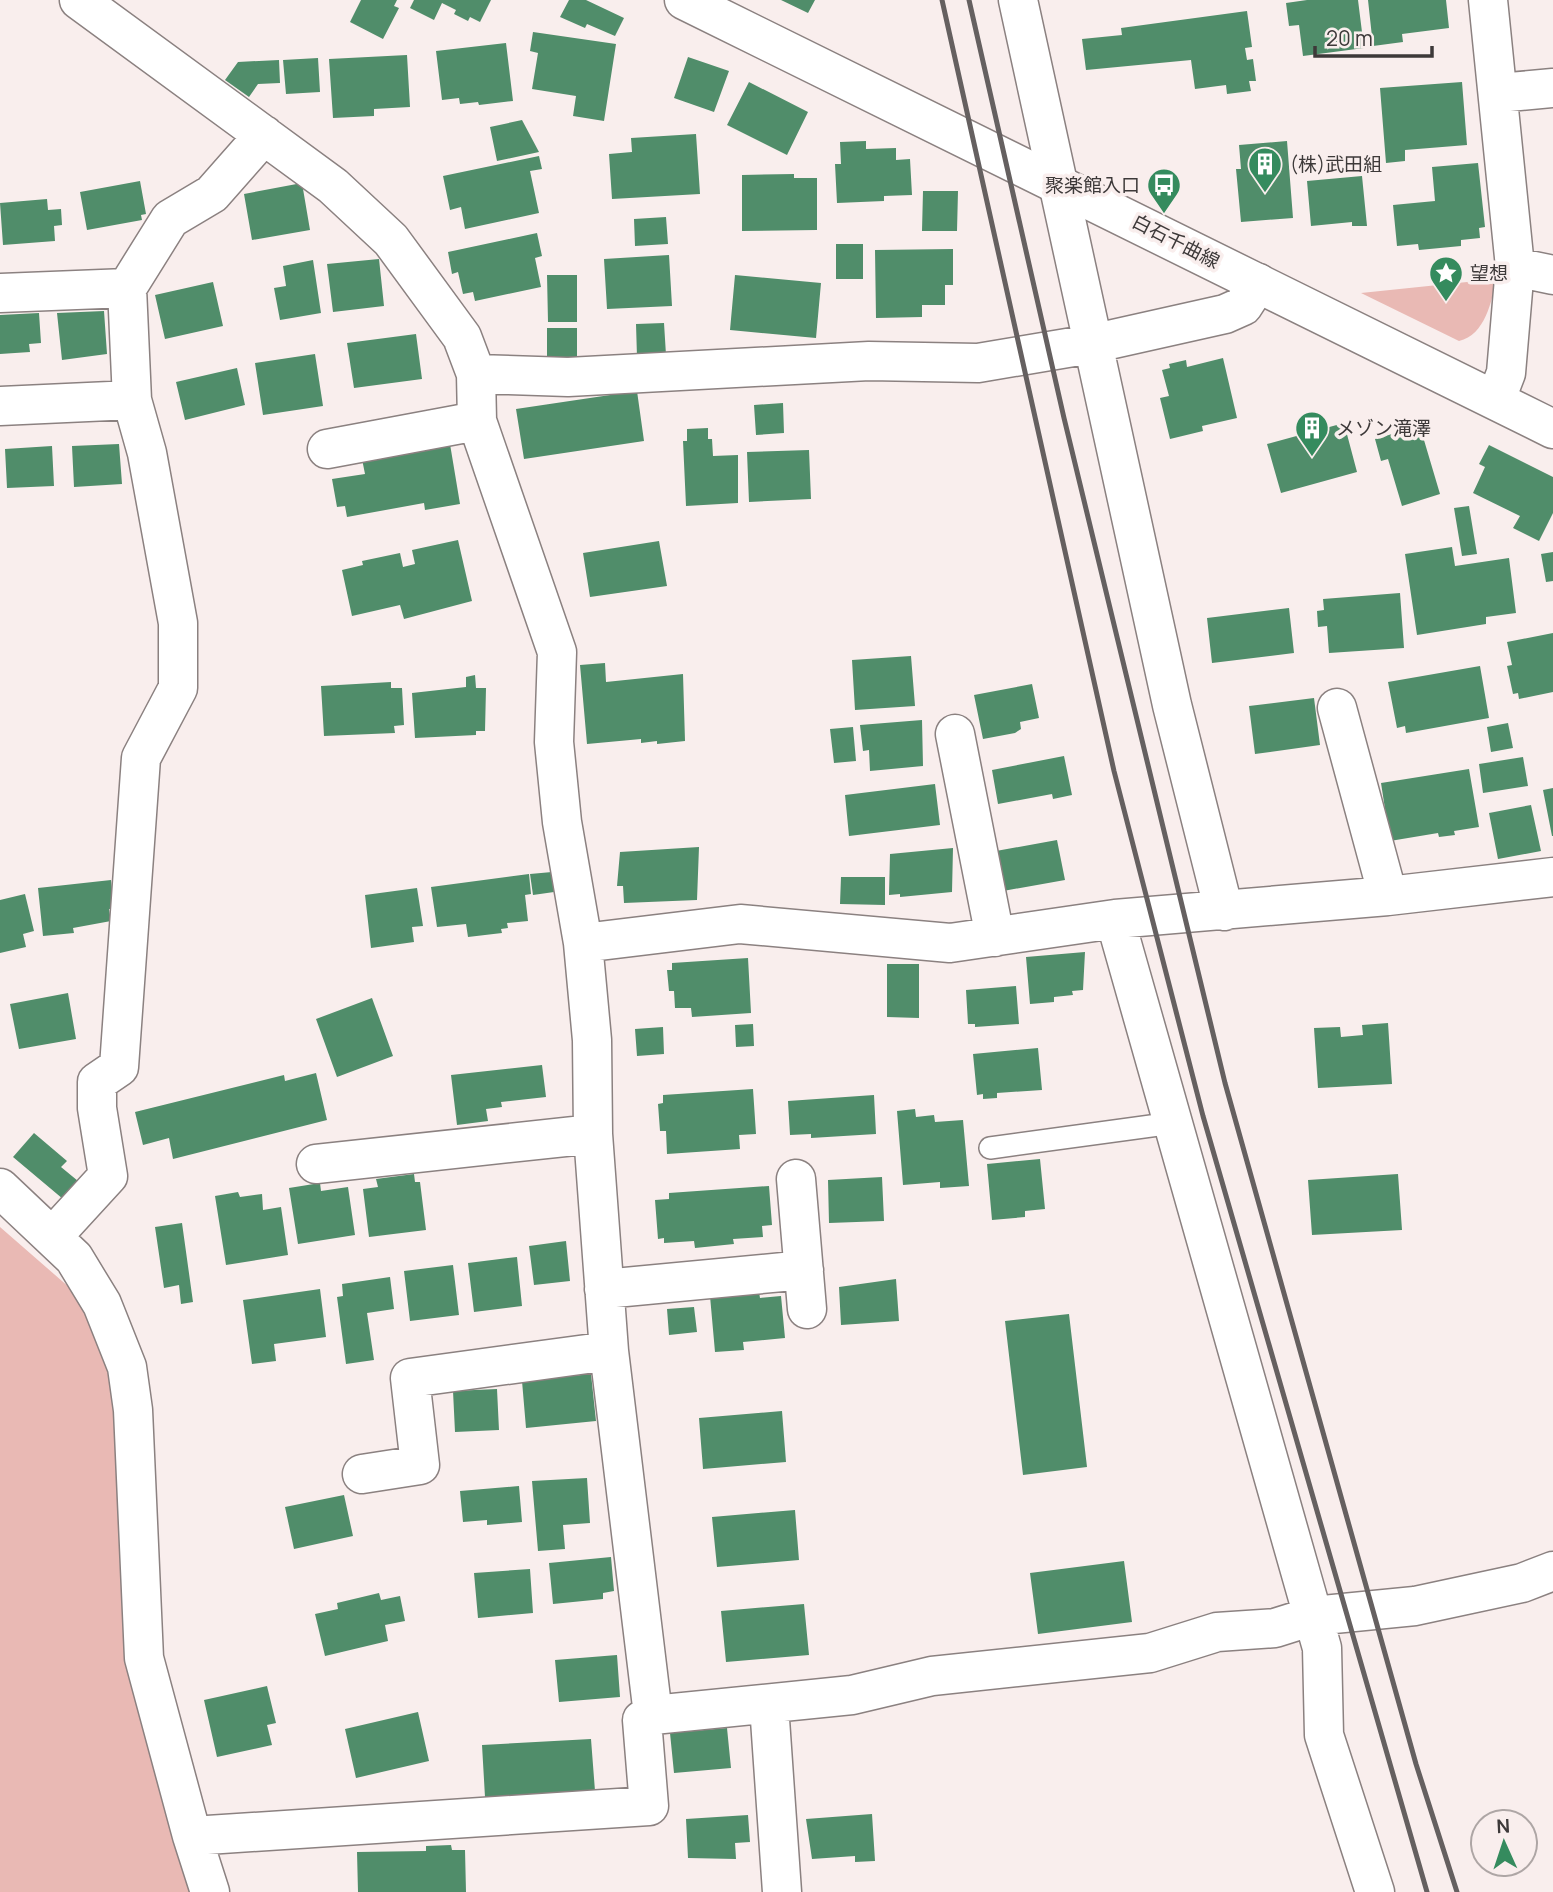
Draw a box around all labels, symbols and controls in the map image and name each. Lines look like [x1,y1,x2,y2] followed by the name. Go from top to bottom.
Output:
[1315,14,1432,58] scale bar
[1326,24,1373,52] text: 20 m
[1246,145,1284,194] building icon: (株)武田組
[1290,151,1382,177] place label: (株)武田組
[1145,166,1183,215] bus stop icon: 聚楽館入口
[1045,172,1140,198] place label: 聚楽館入口
[1128,208,1224,274] street label: 白石千曲線
[1427,254,1465,303] place icon: 望想
[1470,260,1508,286] place label: 望想
[1293,409,1331,458] building icon: メゾン滝澤
[1336,415,1431,441] place label: メゾン滝澤
[1469,1808,1539,1878] north arrow
[1496,1813,1511,1839] text: N

